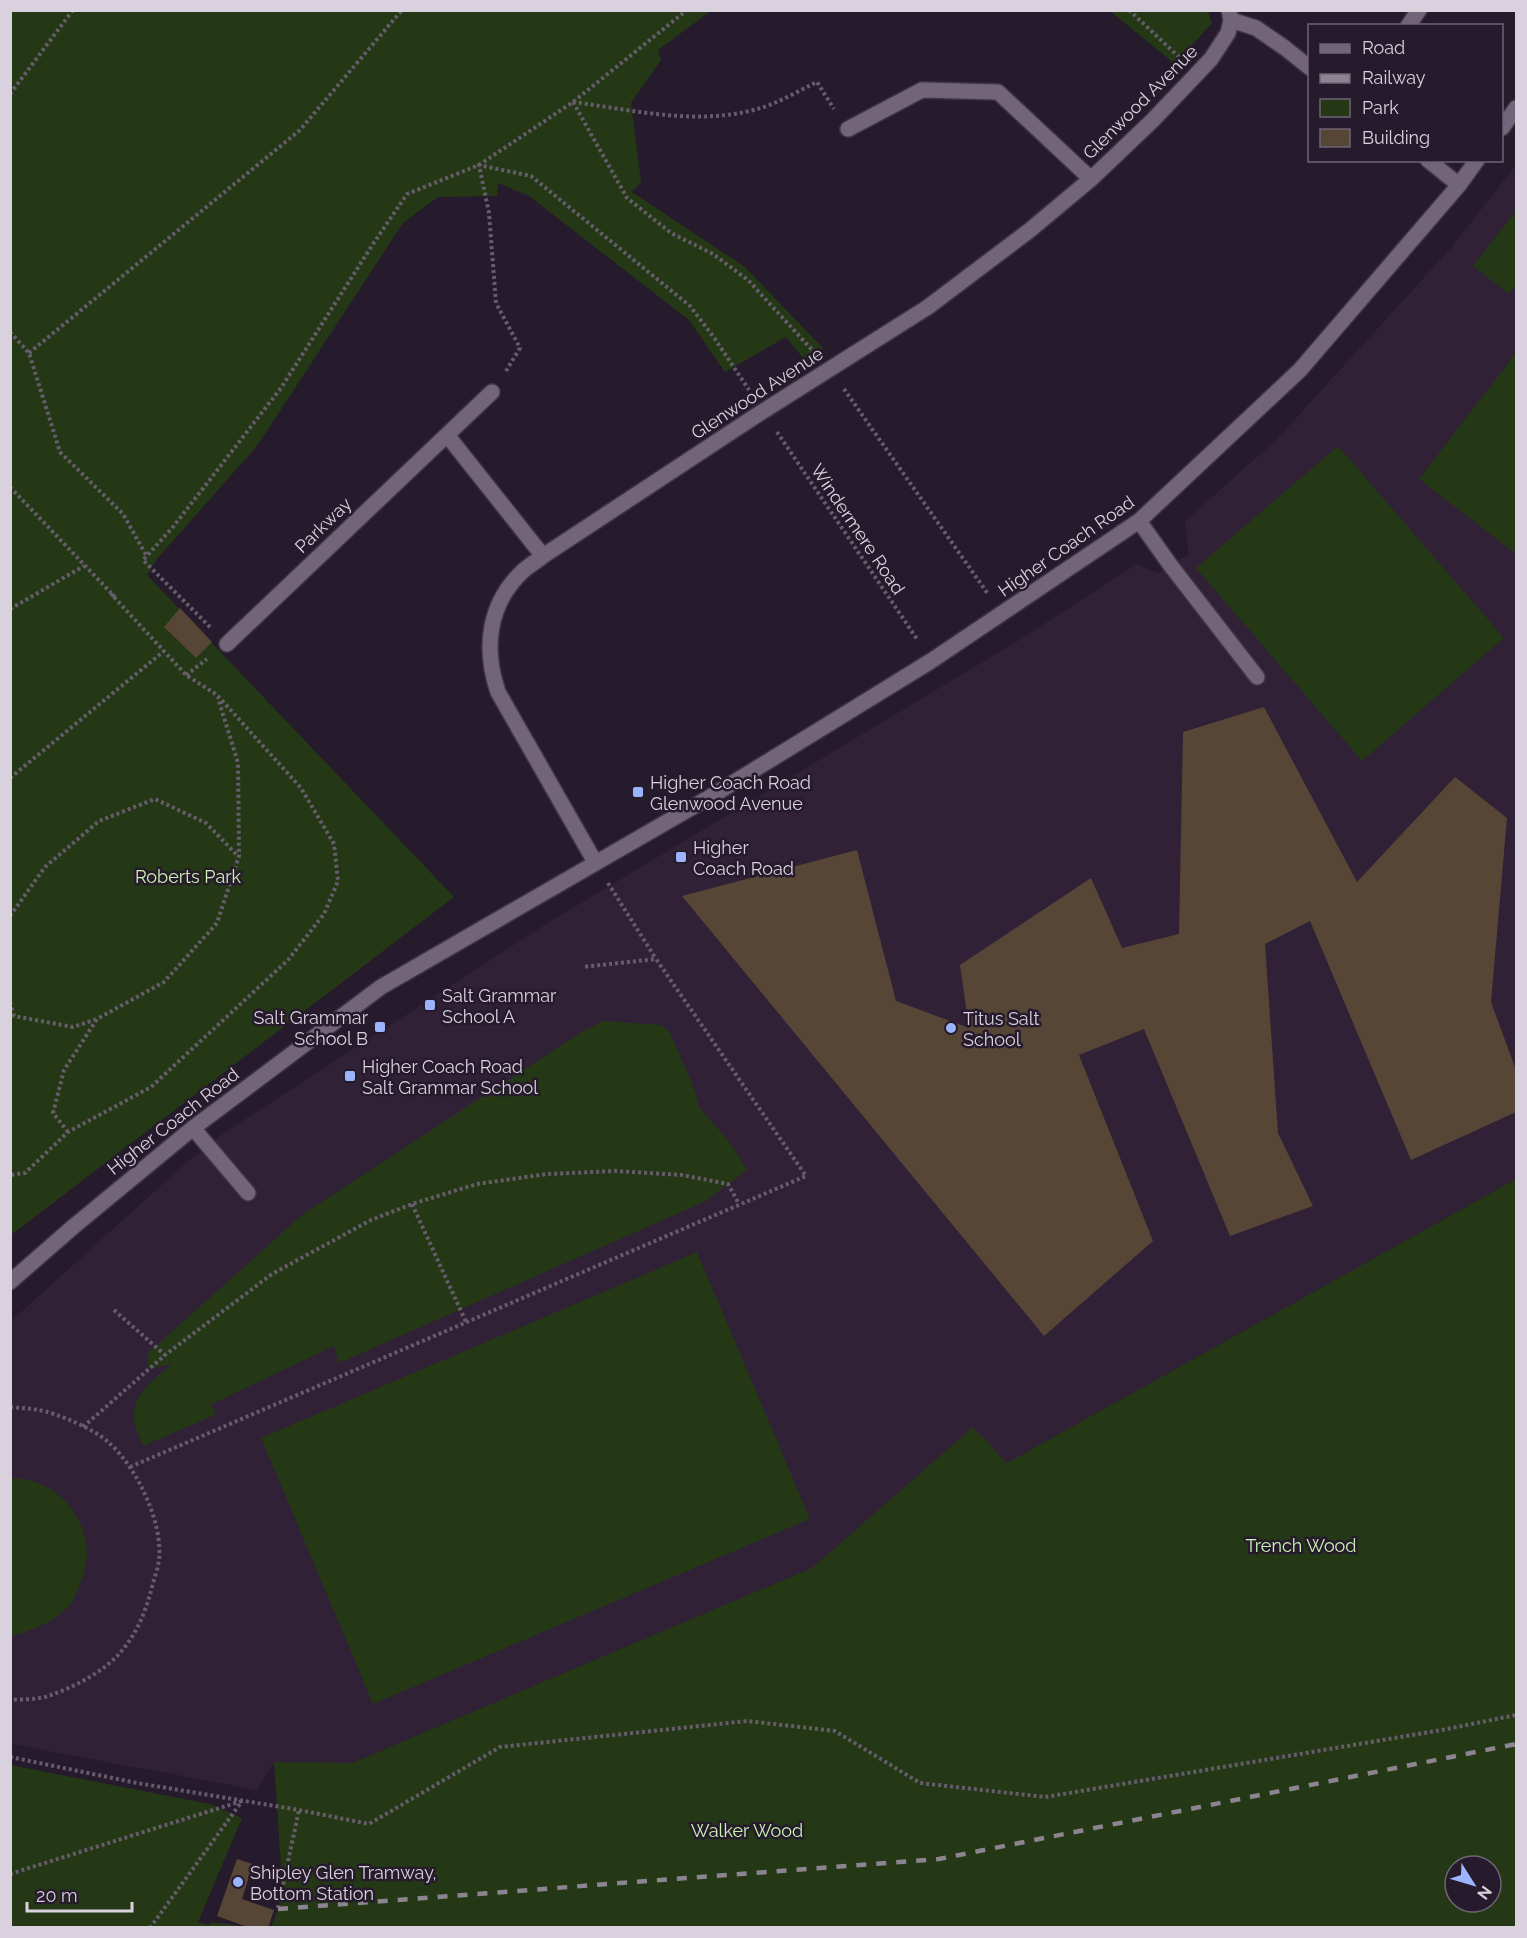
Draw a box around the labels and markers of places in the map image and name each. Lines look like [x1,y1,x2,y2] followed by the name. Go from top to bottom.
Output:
[650,772,811,814] place label: Higher Coach Road Glenwood Avenue
[631,785,645,799] marker: Higher Coach Road Glenwood Avenue
[693,837,794,879] place label: Higher Coach Road
[674,850,688,864] marker: Higher Coach Road
[442,985,557,1027] place label: Salt Grammar School A
[423,998,437,1012] marker: Salt Grammar School A
[254,1007,369,1049] place label: Salt Grammar School B
[963,1008,1040,1050] place label: Titus Salt School
[373,1020,387,1034] marker: Salt Grammar School B
[944,1021,958,1035] marker: Titus Salt School
[362,1056,538,1098] place label: Higher Coach Road Salt Grammar School
[343,1069,357,1083] marker: Higher Coach Road Salt Grammar School
[250,1862,437,1904] place label: Shipley Glen Tramway, Bottom Station
[231,1875,245,1889] marker: Shipley Glen Tramway, Bottom Station

